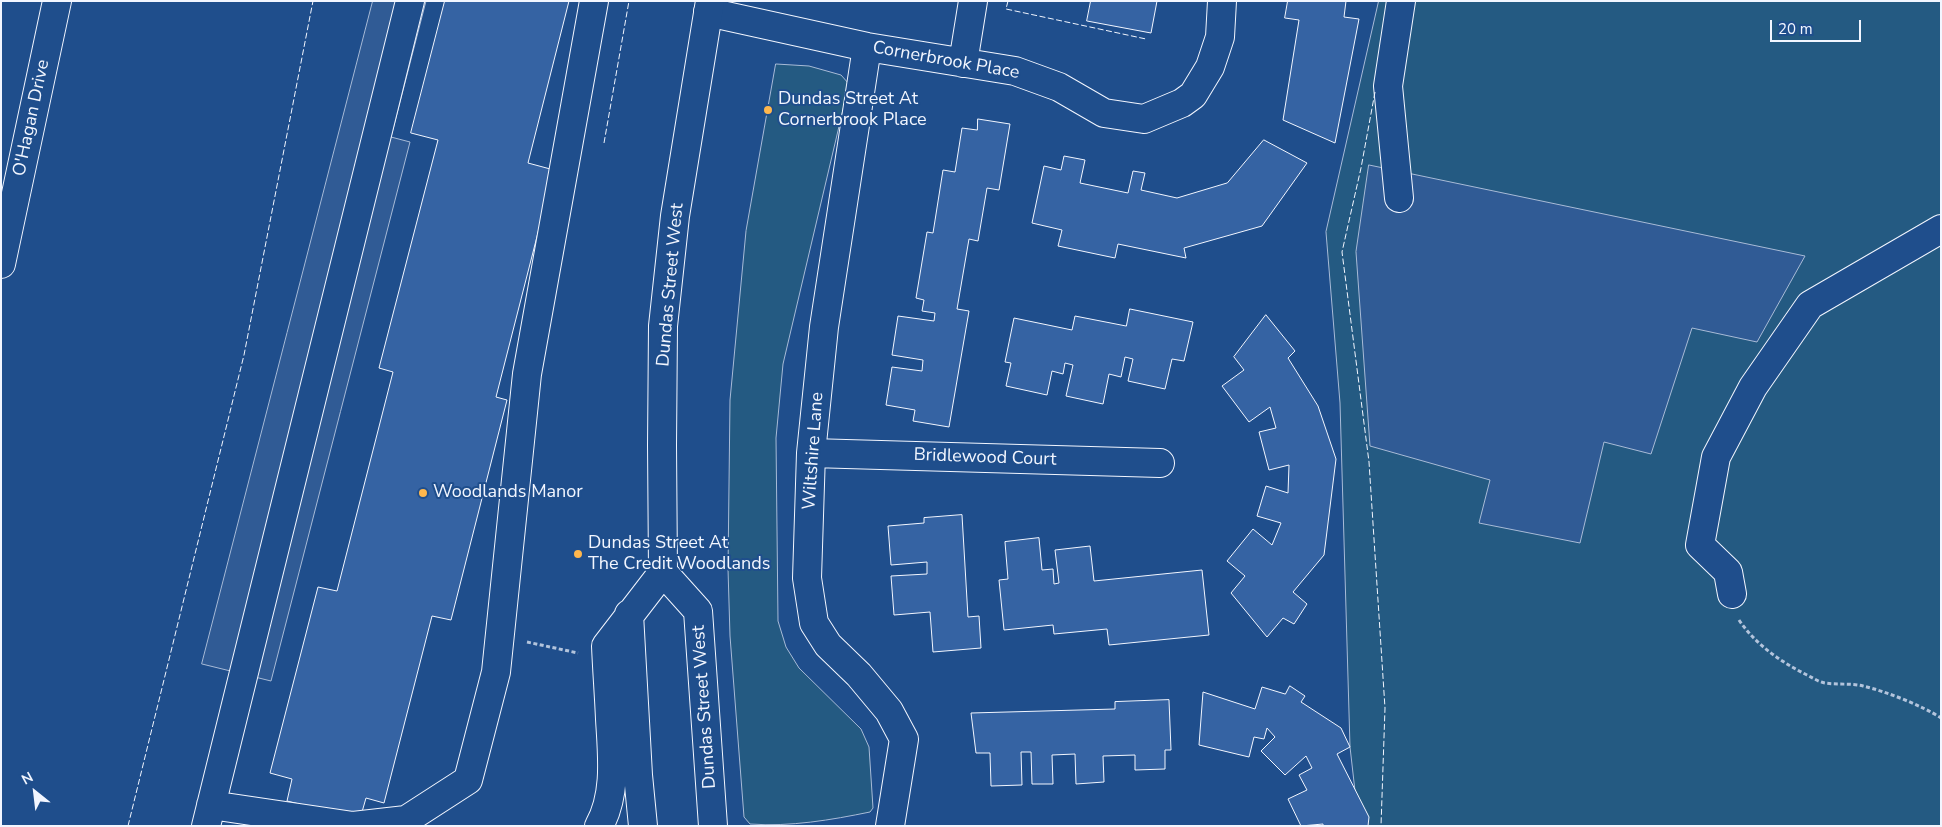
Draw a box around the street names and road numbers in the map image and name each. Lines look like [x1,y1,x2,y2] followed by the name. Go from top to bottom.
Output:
[871,37,1021,85] street label: Cornerbrook Place
[9,58,55,178] street label: O'Hagan Drive
[653,202,689,368] street label: Dundas Street West
[799,391,829,511] street label: Wiltshire Lane
[913,445,1057,471] street label: Bridlewood Court
[689,624,721,790] street label: Dundas Street West

